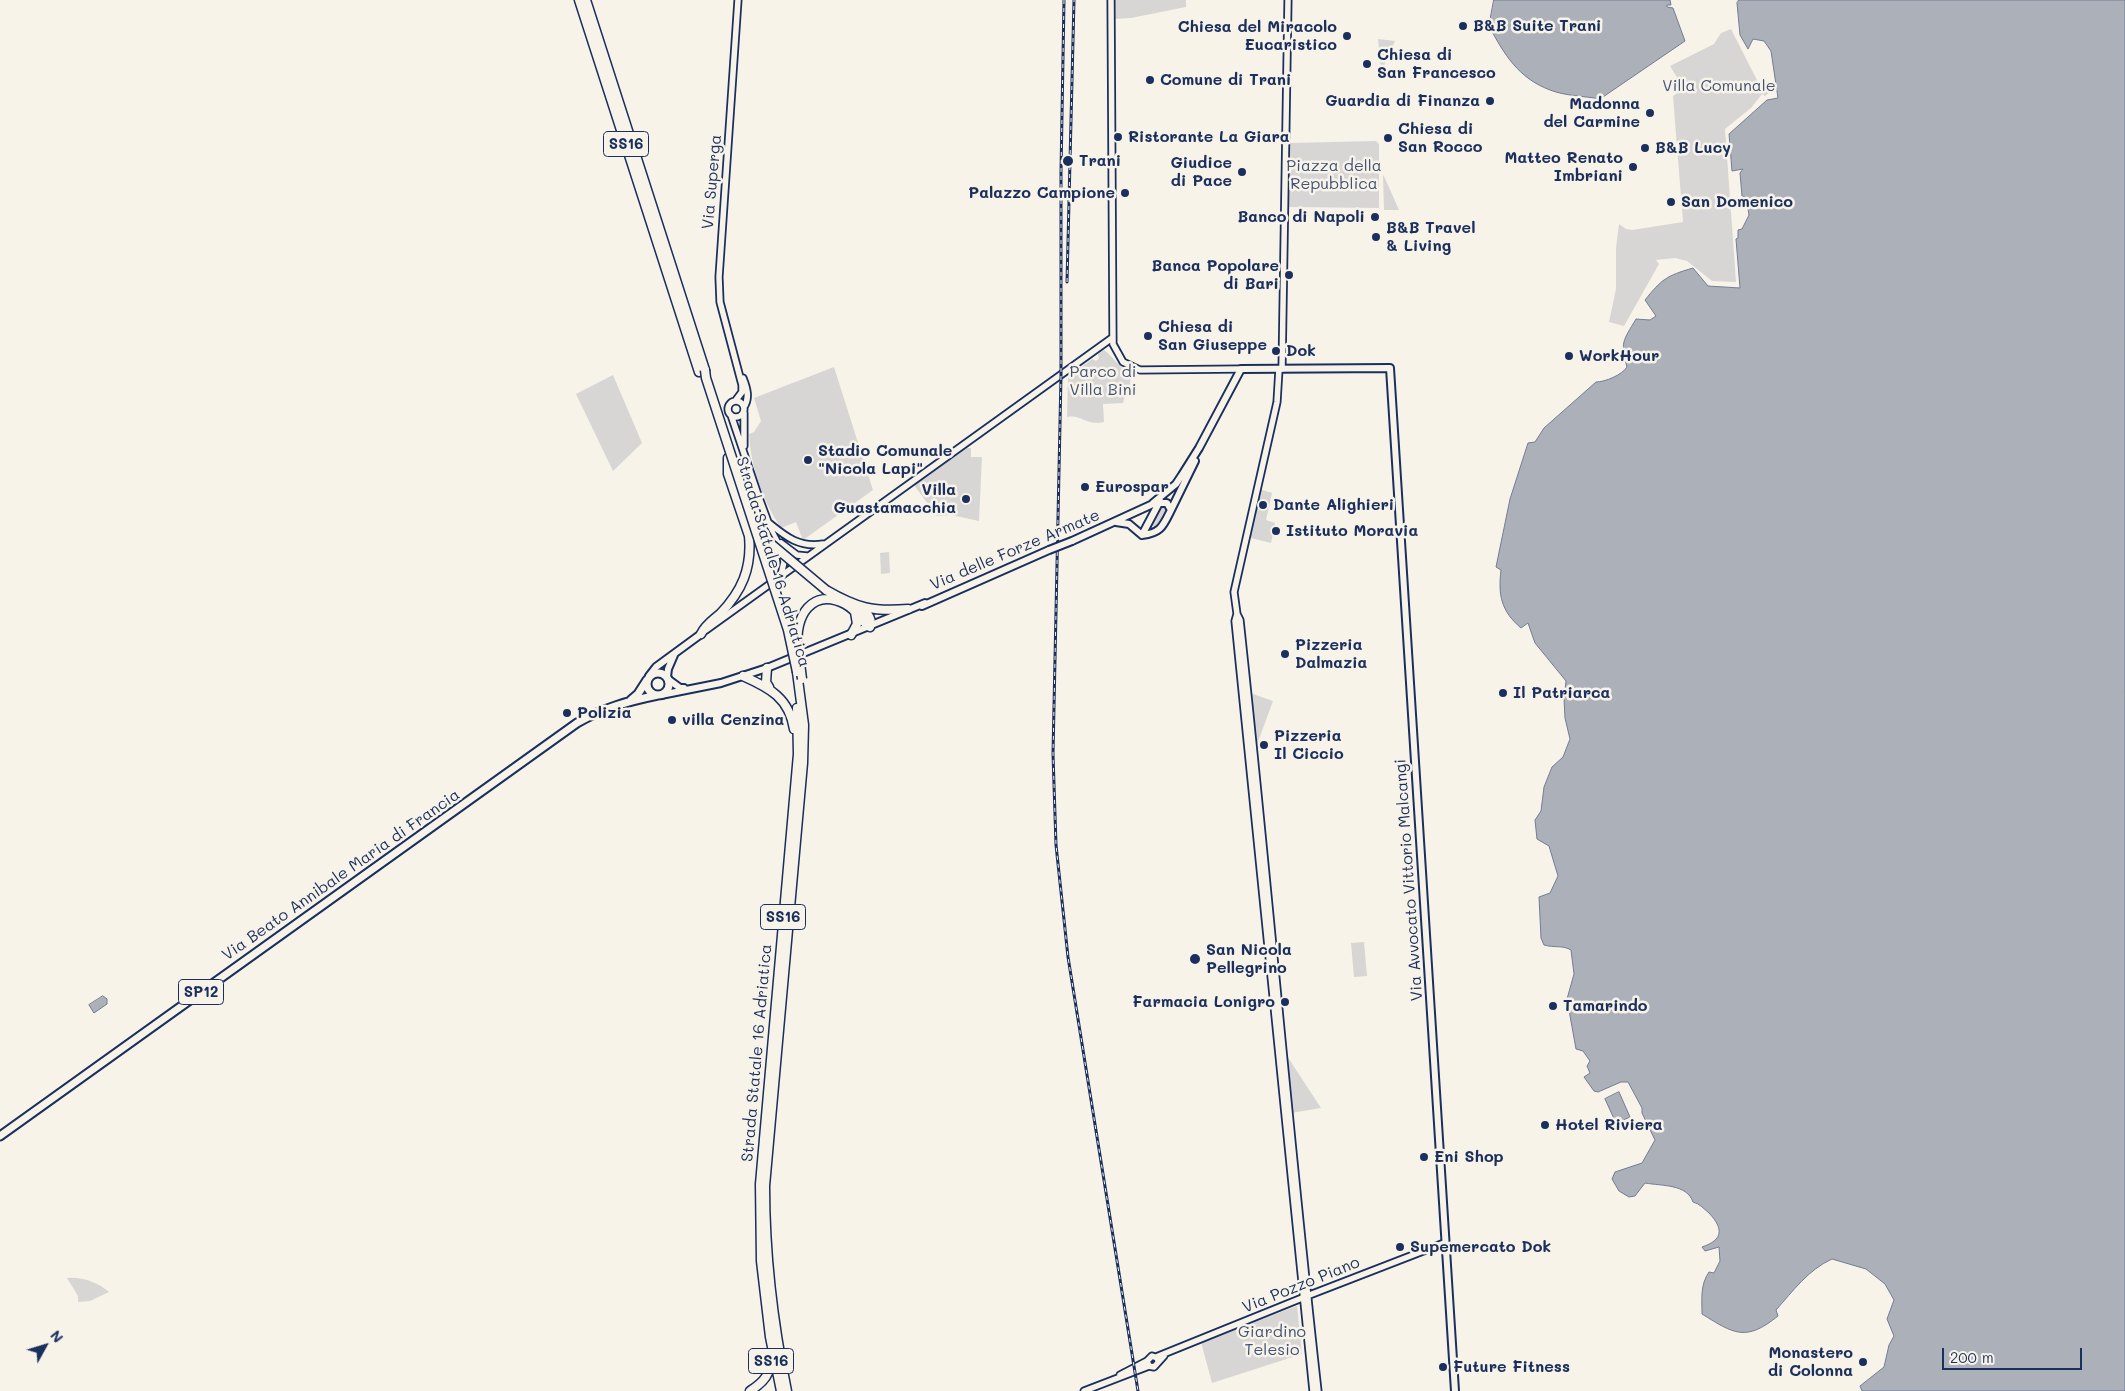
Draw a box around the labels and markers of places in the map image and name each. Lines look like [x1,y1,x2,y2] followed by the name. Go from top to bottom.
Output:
[1473,16,1602,36] place label: B&B Suite Trani
[1178,17,1337,55] place label: Chiesa del Miracolo Eucaristico
[1457,20,1469,32] marker: B&B Suite Trani
[1341,30,1353,42] marker: Chiesa del Miracolo Eucaristico
[1377,45,1496,83] place label: Chiesa di San Francesco
[1361,58,1373,70] marker: Chiesa di San Francesco
[1160,70,1291,90] place label: Comune di Trani
[1144,74,1156,86] marker: Comune di Trani
[1325,91,1480,111] place label: Guardia di Finanza
[1543,94,1640,132] place label: Madonna del Carmine
[1484,95,1496,107] marker: Guardia di Finanza
[1644,107,1656,119] marker: Madonna del Carmine
[1398,119,1482,157] place label: Chiesa di San Rocco
[1128,127,1290,147] place label: Ristorante La Giara
[1112,131,1124,143] marker: Ristorante La Giara
[1382,132,1394,144] marker: Chiesa di San Rocco
[1655,138,1731,158] place label: B&B Lucy
[1639,142,1651,154] marker: B&B Lucy
[1505,148,1623,186] place label: Matteo Renato Imbriani
[1079,151,1121,171] place label: Trani
[1170,153,1232,191] place label: Giudice di Pace
[1061,154,1075,168] marker: Trani
[1627,161,1639,173] marker: Matteo Renato Imbriani
[1236,166,1248,178] marker: Giudice di Pace
[968,183,1115,203] place label: Palazzo Campione
[1119,187,1131,199] marker: Palazzo Campione
[1681,192,1793,212] place label: San Domenico
[1665,196,1677,208] marker: San Domenico
[1237,207,1365,227] place label: Banco di Napoli
[1369,211,1381,223] marker: Banco di Napoli
[1386,218,1475,256] place label: B&B Travel & Living
[1370,231,1382,243] marker: B&B Travel & Living
[1152,256,1279,294] place label: Banca Popolare di Bari
[1283,269,1295,281] marker: Banca Popolare di Bari
[1158,317,1267,355] place label: Chiesa di San Giuseppe
[1142,330,1154,342] marker: Chiesa di San Giuseppe
[1286,341,1316,361] place label: Dok
[1270,345,1282,357] marker: Dok
[1579,346,1659,366] place label: WorkHour
[1563,350,1575,362] marker: WorkHour
[818,441,952,479] place label: Stadio Comunale "Nicola Lapi"
[802,454,814,466] marker: Stadio Comunale "Nicola Lapi"
[1095,477,1169,497] place label: Eurospar
[834,480,956,518] place label: Villa Guastamacchia
[1079,481,1091,493] marker: Eurospar
[960,493,972,505] marker: Villa Guastamacchia
[1273,495,1394,515] place label: Dante Alighieri
[1257,499,1269,511] marker: Dante Alighieri
[1286,521,1418,541] place label: Istituto Moravia
[1270,525,1282,537] marker: Istituto Moravia
[1295,635,1367,673] place label: Pizzeria Dalmazia
[1279,648,1291,660] marker: Pizzeria Dalmazia
[1513,683,1610,703] place label: Il Patriarca
[1497,687,1509,699] marker: Il Patriarca
[577,703,632,723] place label: Polizia
[561,707,573,719] marker: Polizia
[682,710,784,730] place label: villa Cenzina
[666,714,678,726] marker: villa Cenzina
[1274,726,1344,764] place label: Pizzeria Il Ciccio
[1258,739,1270,751] marker: Pizzeria Il Ciccio
[1206,940,1292,978] place label: San Nicola Pellegrino
[1188,952,1202,966] marker: San Nicola Pellegrino
[1132,992,1275,1012] place label: Farmacia Lonigro
[1279,996,1291,1008] marker: Farmacia Lonigro
[1563,996,1648,1016] place label: Tamarindo
[1547,1000,1559,1012] marker: Tamarindo
[1555,1115,1663,1135] place label: Hotel Riviera
[1539,1119,1551,1131] marker: Hotel Riviera
[1434,1147,1504,1167] place label: Eni Shop
[1418,1151,1430,1163] marker: Eni Shop
[1410,1237,1551,1257] place label: Supemercato Dok
[1394,1241,1406,1253] marker: Supemercato Dok
[1768,1343,1853,1381] place label: Monastero di Colonna
[1857,1356,1869,1368] marker: Monastero di Colonna
[1453,1357,1570,1377] place label: Future Fitness
[1437,1361,1449,1373] marker: Future Fitness

